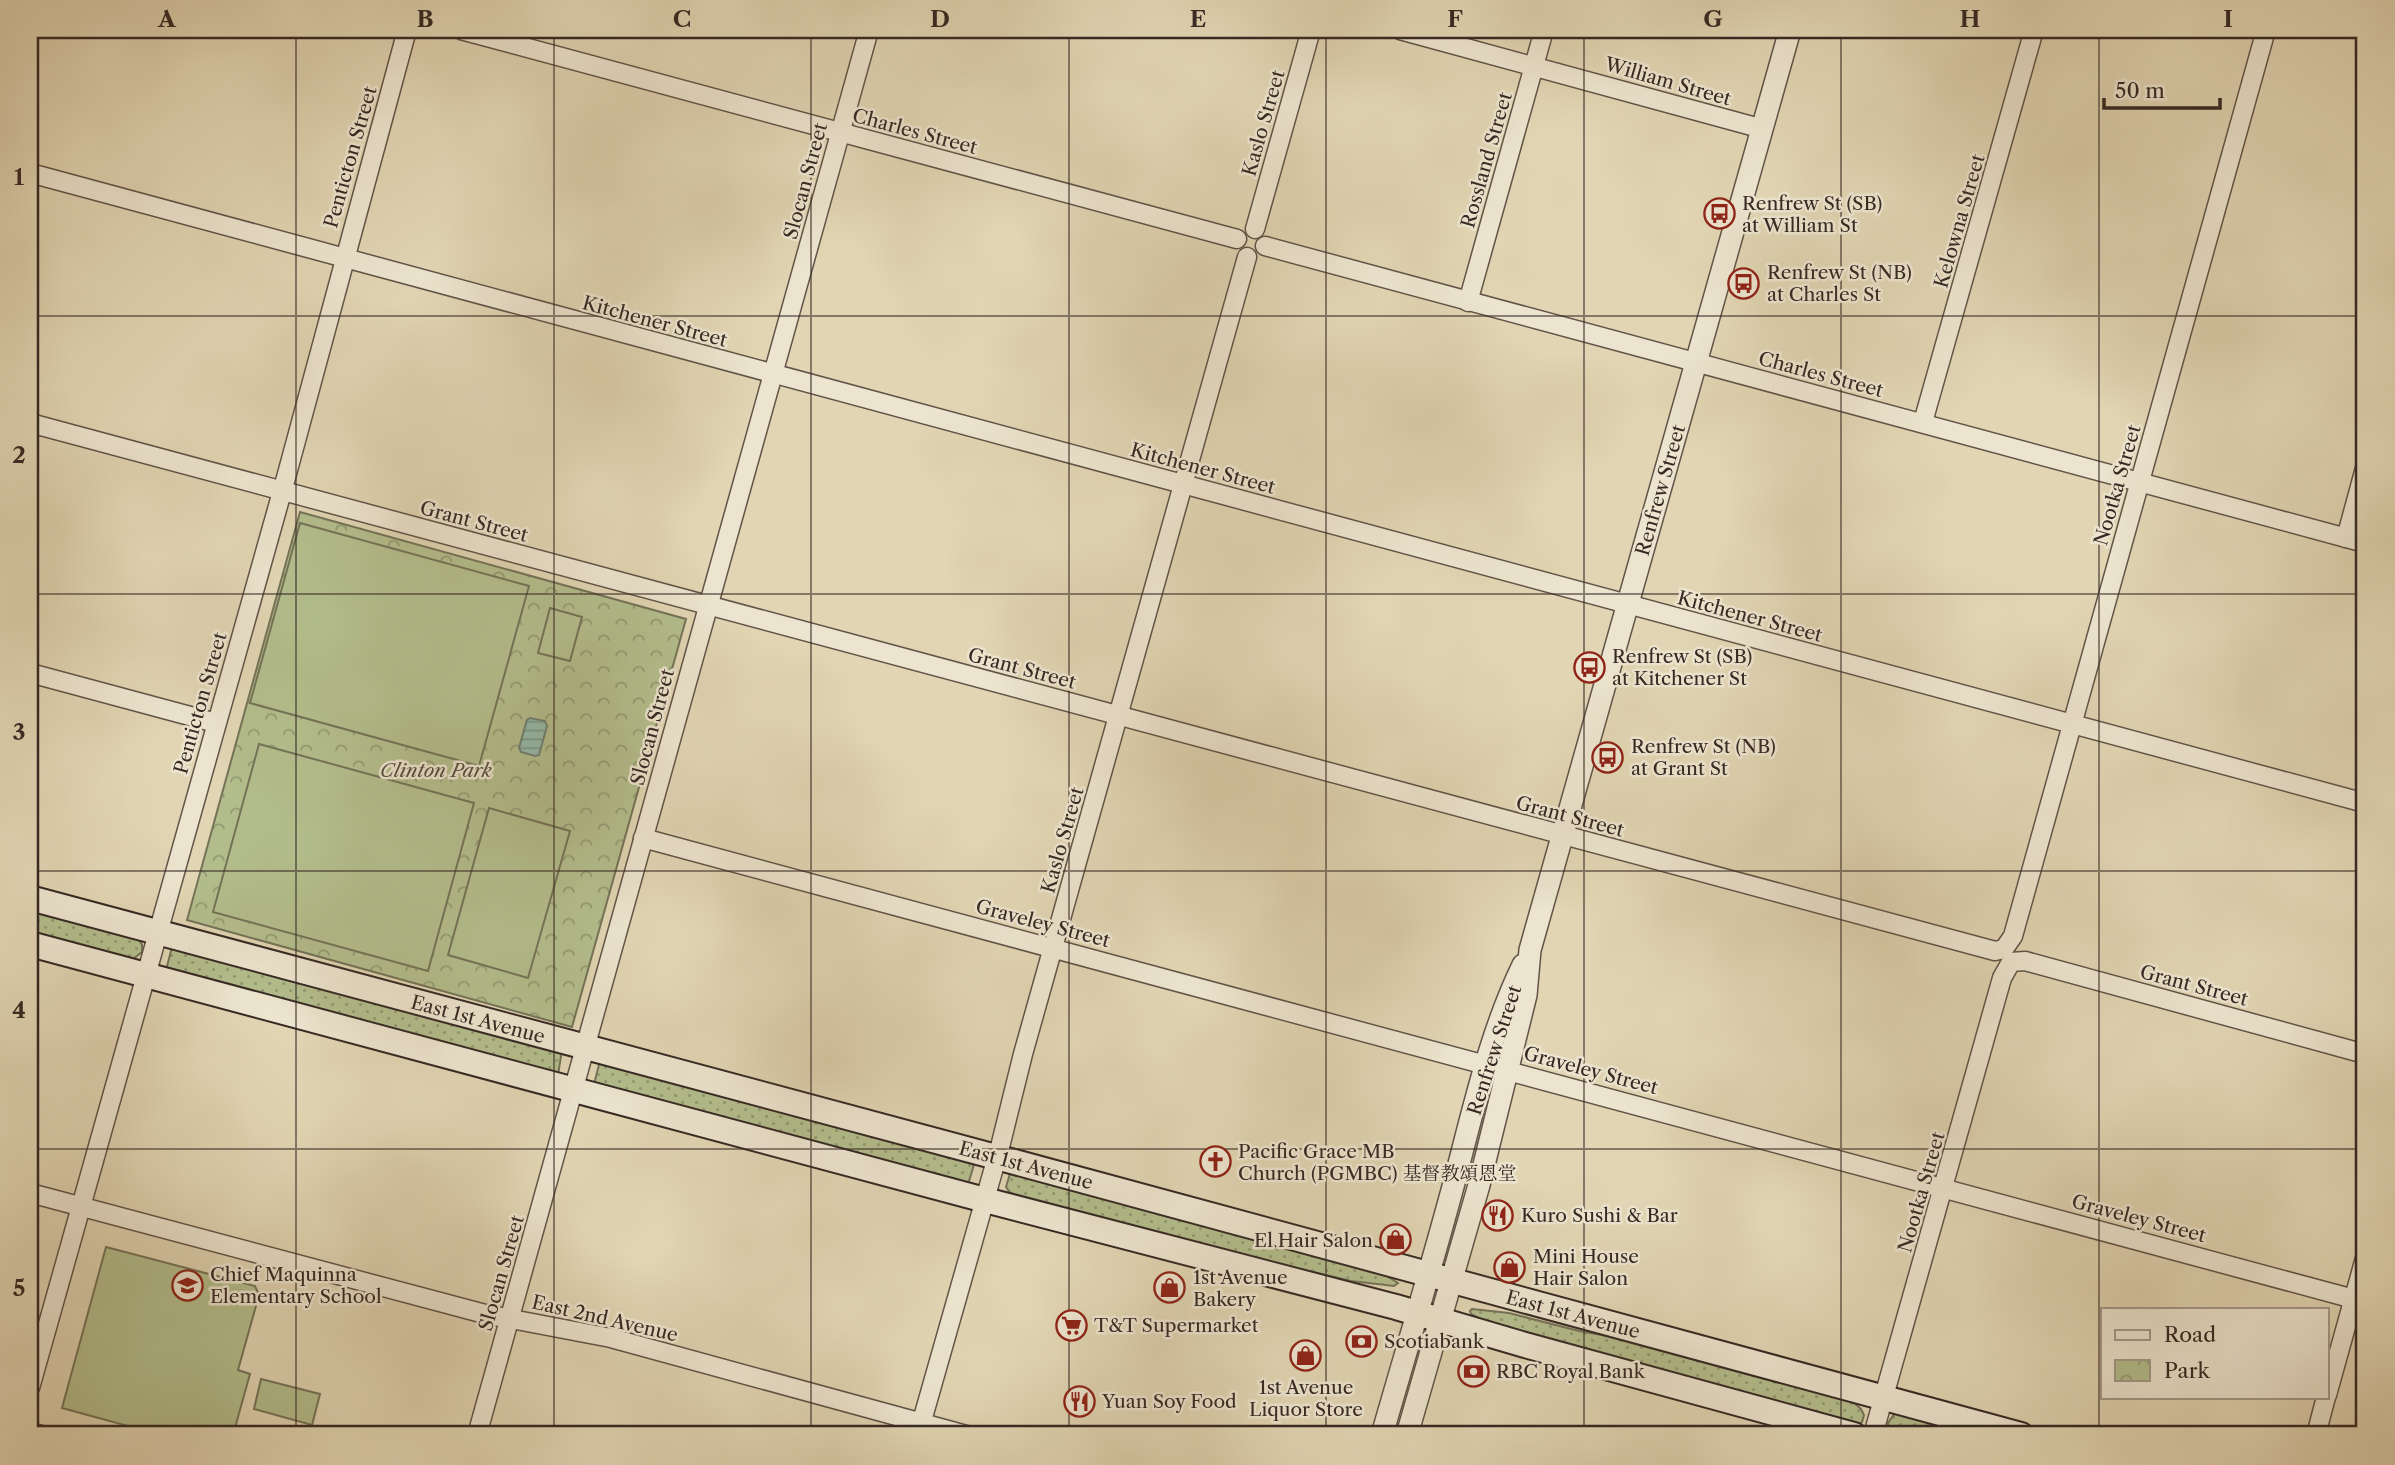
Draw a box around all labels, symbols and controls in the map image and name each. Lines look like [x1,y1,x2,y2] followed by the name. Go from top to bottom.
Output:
[157,5,177,33] text: A
[416,5,434,33] text: B
[673,5,691,33] text: C
[930,5,950,33] text: D
[1190,5,1206,33] text: E
[1447,5,1463,33] text: F
[1703,5,1723,33] text: G
[1960,5,1981,33] text: H
[2223,5,2233,33] text: I
[1601,52,1734,111] street label: William Street
[2104,66,2220,110] scale bar
[1237,67,1290,179] street label: Kaslo Street
[2115,78,2165,103] text: 50 m
[319,83,382,231] street label: Penticton Street
[1456,89,1517,231] street label: Rossland Street
[850,104,980,159] street label: Charles Street
[779,120,832,242] street label: Slocan Street
[1929,151,1990,291] street label: Kelowna Street
[14,163,25,191] text: 1
[1742,192,1882,237] place label: Renfrew St (SB) at William St
[1702,197,1736,231] bus stop icon: Renfrew St (SB) at William St
[1767,261,1912,306] place label: Renfrew St (NB) at Charles St
[1727,266,1761,300] bus stop icon: Renfrew St (NB) at Charles St
[580,291,730,352] street label: Kitchener Street
[1756,347,1886,402] street label: Charles Street
[1631,422,1690,558] street label: Renfrew Street
[2089,422,2146,548] street label: Nootka Street
[1128,438,1278,499] street label: Kitchener Street
[12,441,26,469] text: 2
[417,496,531,547] street label: Grant Street
[1675,586,1825,647] street label: Kitchener Street
[169,629,232,777] street label: Penticton Street
[965,643,1079,694] street label: Grant Street
[1612,645,1752,690] place label: Renfrew St (SB) at Kitchener St
[1572,650,1606,684] bus stop icon: Renfrew St (SB) at Kitchener St
[626,666,679,788] street label: Slocan Street
[13,718,26,746] text: 3
[1631,735,1776,780] place label: Renfrew St (NB) at Grant St
[1591,740,1625,774] bus stop icon: Renfrew St (NB) at Grant St
[380,759,492,782] park label: Clinton Park
[1036,784,1089,896] street label: Kaslo Street
[1513,791,1627,842] street label: Grant Street
[973,895,1113,953] street label: Graveley Street
[2137,960,2251,1011] street label: Grant Street
[1463,982,1526,1118] street label: Renfrew Street
[408,991,547,1048] street label: East 1st Avenue
[12,996,26,1024] text: 4
[1521,1042,1661,1100] street label: Graveley Street
[1893,1129,1950,1255] street label: Nootka Street
[956,1137,1095,1194] street label: East 1st Avenue
[1238,1140,1516,1185] place label: Pacific Grace MB Church (PGMBC) 基督教頌恩堂
[1198,1145,1232,1179] church icon: Pacific Grace MB Church (PGMBC) 基督教頌恩堂
[2069,1190,2209,1248] street label: Graveley Street
[1481,1198,1515,1232] restaurant icon: Kuro Sushi & Bar
[1521,1204,1678,1227] place label: Kuro Sushi & Bar
[474,1212,529,1334] street label: Slocan Street
[1379,1223,1413,1257] shop icon: El Hair Salon
[1254,1229,1373,1252] place label: El Hair Salon
[1533,1245,1639,1290] place label: Mini House Hair Salon
[1493,1250,1527,1284] shop icon: Mini House Hair Salon
[210,1263,382,1308] place label: Chief Maquinna Elementary School
[1193,1266,1288,1311] place label: 1st Avenue Bakery
[170,1268,204,1302] school or university icon: Chief Maquinna Elementary School
[1153,1271,1187,1305] shop icon: 1st Avenue Bakery
[13,1274,25,1302] text: 5
[1503,1286,1642,1343] street label: East 1st Avenue
[530,1290,680,1346] street label: East 2nd Avenue
[1054,1308,1088,1342] supermarket icon: T&T Supermarket
[2101,1308,2328,1398] legend
[1094,1314,1259,1337] place label: T&T Supermarket
[2164,1322,2216,1347] text: Road
[1344,1324,1378,1358] bank icon: Scotiabank
[1384,1330,1485,1353] place label: Scotiabank
[1289,1339,1323,1373] shop icon: 1st Avenue Liquor Store
[1456,1354,1490,1388] bank icon: RBC Royal Bank
[2164,1358,2210,1383] text: Park
[1496,1360,1646,1383] place label: RBC Royal Bank
[1249,1376,1363,1421] place label: 1st Avenue Liquor Store
[1062,1384,1096,1418] restaurant icon: Yuan Soy Food
[1101,1390,1237,1413] place label: Yuan Soy Food

